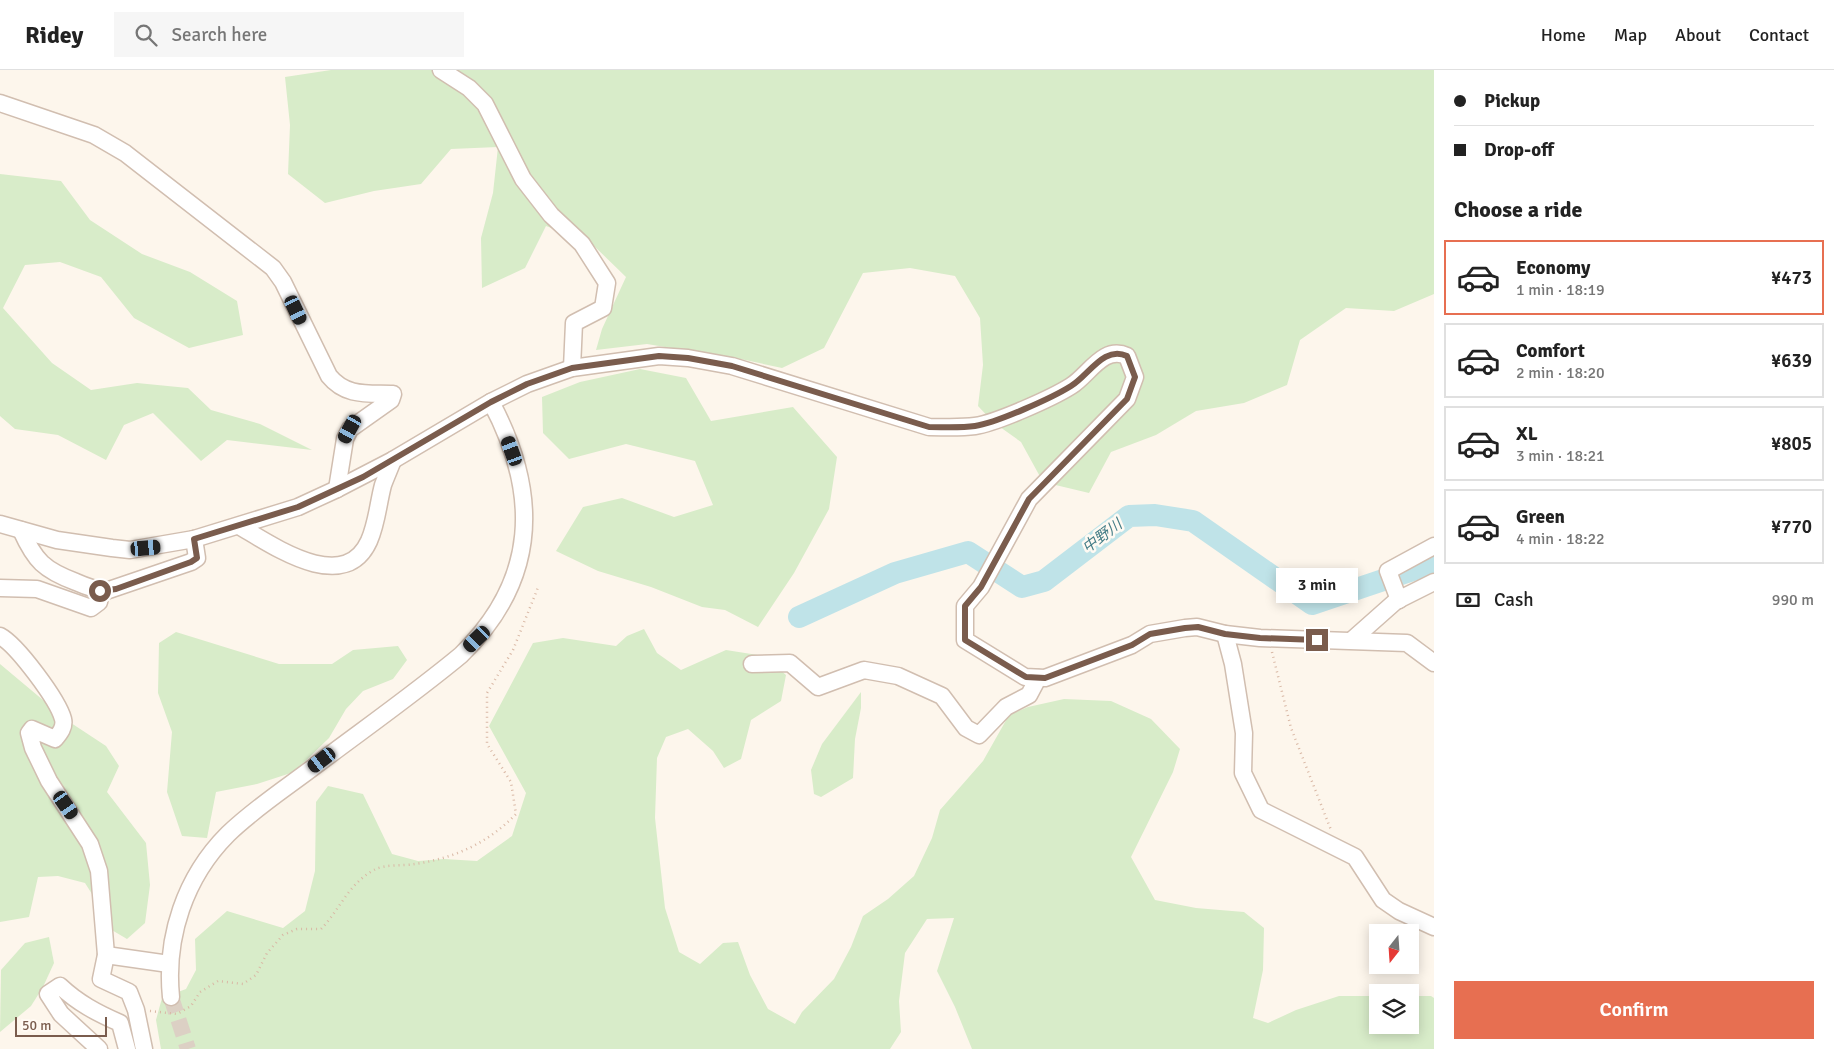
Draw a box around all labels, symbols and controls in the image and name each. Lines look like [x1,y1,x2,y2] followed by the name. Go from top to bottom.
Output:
[114,12,464,57] search box
[25,20,84,50] text: Ridey
[132,21,160,49] icon: search
[172,23,267,47] text: Search here
[1541,24,1586,46] text: Home
[1614,24,1647,46] text: Map
[1675,24,1721,46] text: About
[1749,24,1809,46] text: Contact
[1484,89,1540,113] text: Pickup
[1484,138,1554,162] text: Drop-off
[1454,196,1582,223] text: Choose a ride
[1456,255,1501,300] icon: car
[1516,256,1590,280] text: Economy
[1771,266,1812,290] text: ¥473
[1516,280,1605,300] text: 1 min · 18:19
[282,293,309,327] car
[1456,338,1501,383] icon: car
[1516,339,1585,363] text: Comfort
[1771,349,1812,373] text: ¥639
[1516,363,1605,383] text: 2 min · 18:20
[336,412,363,446] car
[1456,421,1501,466] icon: car
[1516,422,1538,446] text: XL
[1771,432,1812,456] text: ¥805
[499,434,524,468] car
[1516,446,1605,466] text: 3 min · 18:21
[1456,504,1501,549] icon: car
[1516,505,1565,529] text: Green
[1079,514,1127,557] water label: 中野川
[1771,515,1812,539] text: ¥770
[1516,529,1605,549] text: 4 min · 18:22
[130,539,161,557] car
[1276,568,1358,602] callout: 3 min
[1298,575,1336,595] text: 3 min
[89,580,111,602] route start
[1454,586,1482,614] icon: cash
[1494,588,1534,612] text: Cash
[1772,590,1814,610] text: 990 m
[460,623,493,655] car
[1306,629,1328,651] route end
[305,745,338,775] car
[51,788,80,822] car
[1369,924,1419,974] north arrow
[1369,924,1419,1034] map controls
[1454,981,1814,1039] button: Confirm
[1369,984,1419,1034] button: layers
[15,1014,108,1037] scale bar
[22,1017,51,1034] text: 50 m

